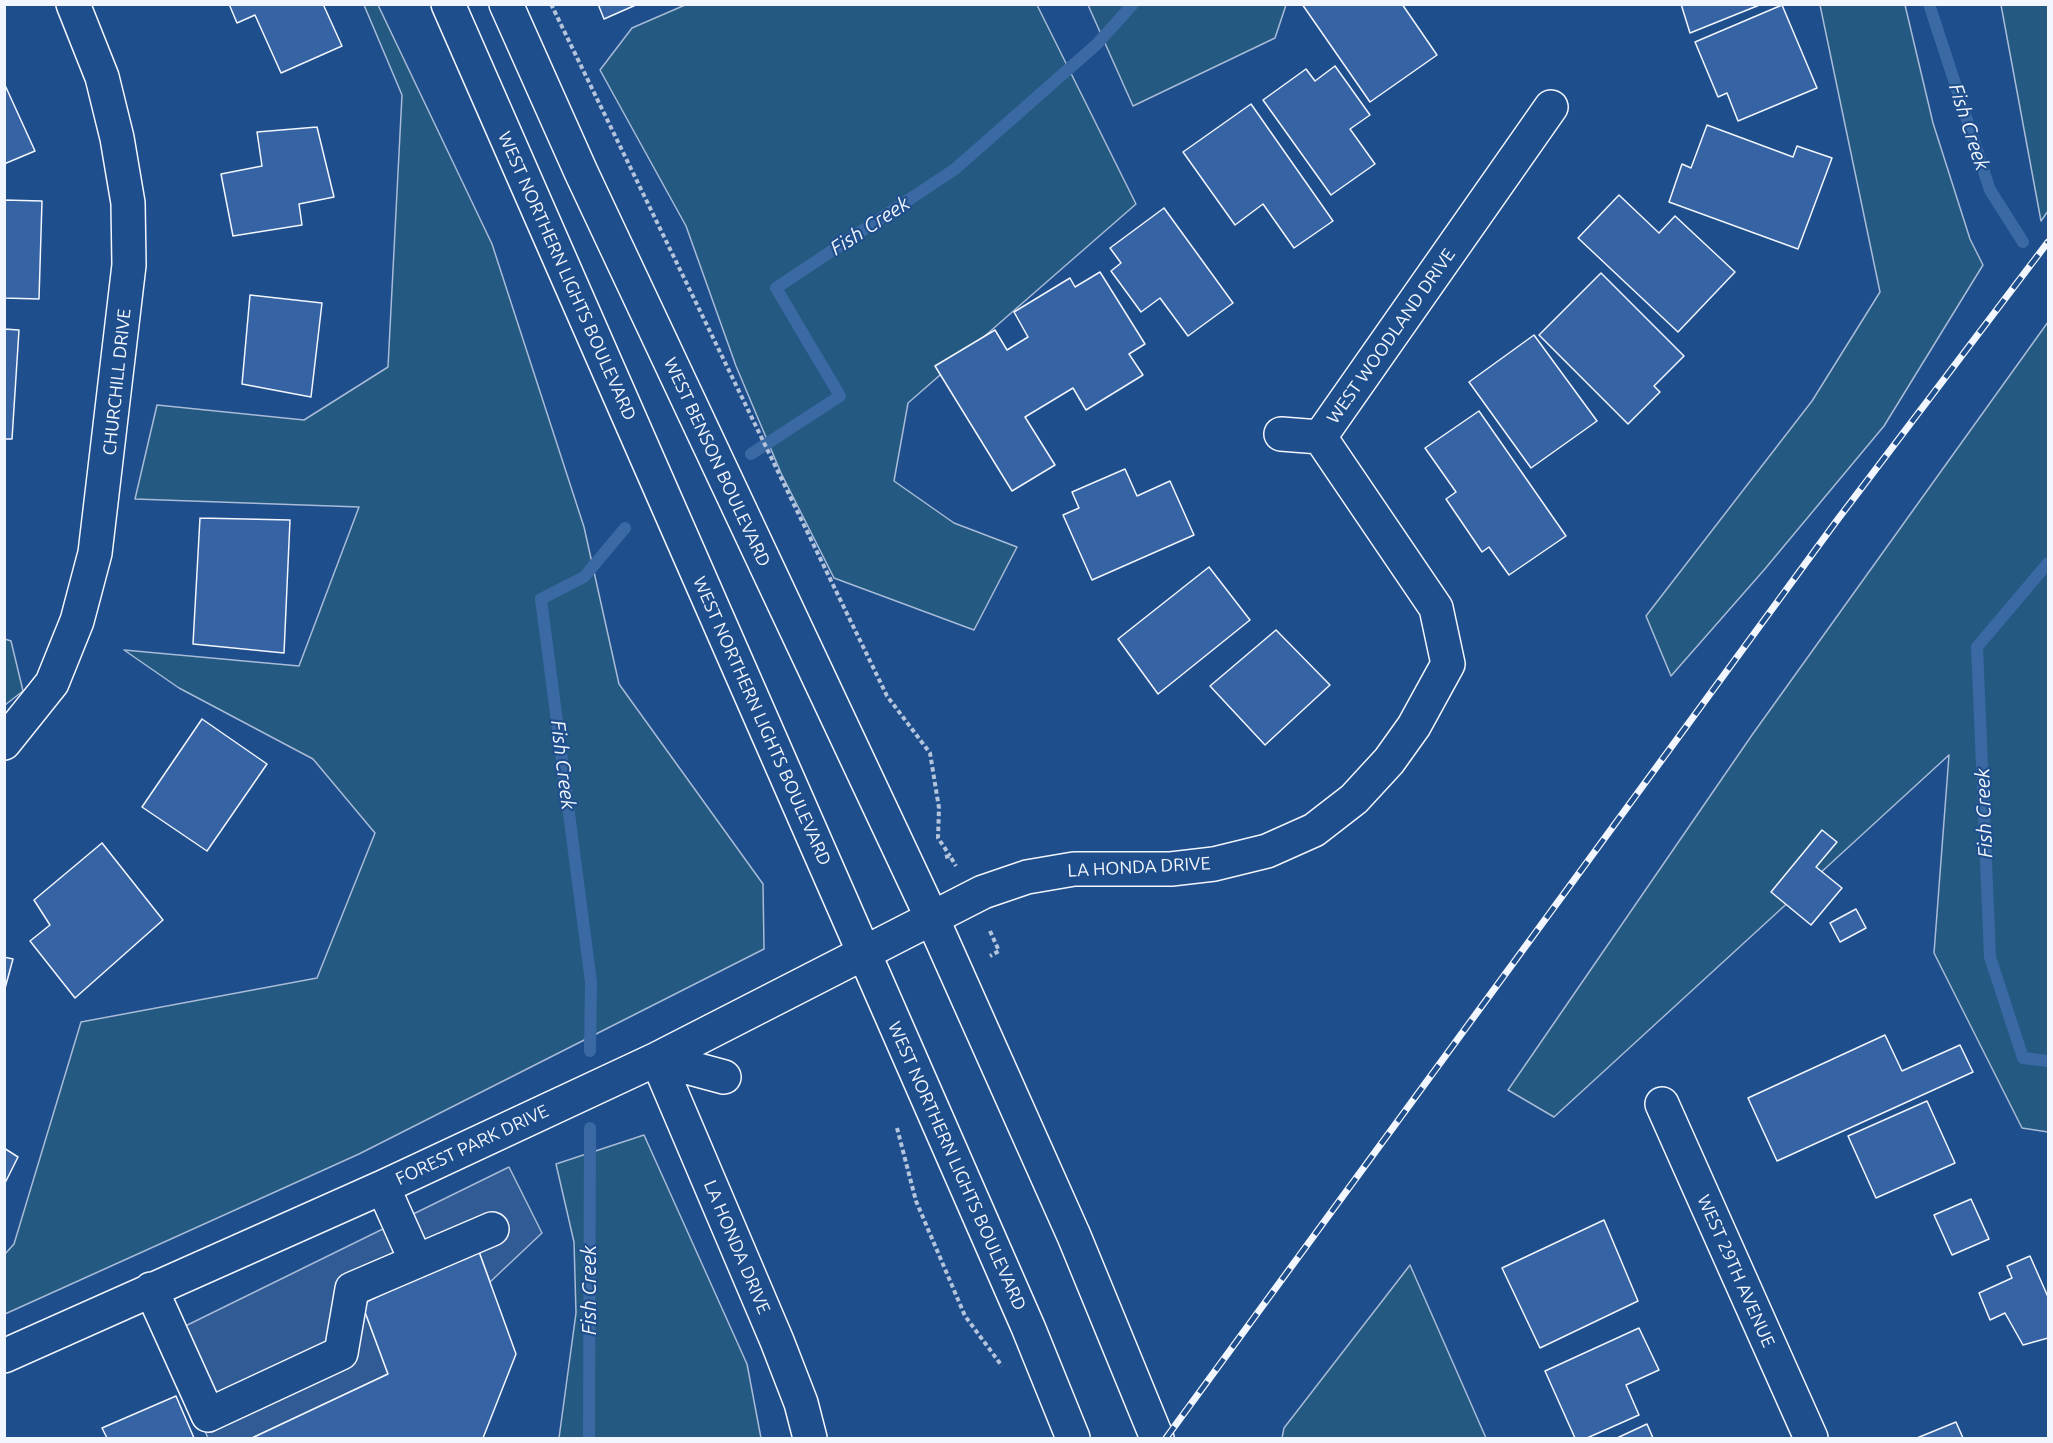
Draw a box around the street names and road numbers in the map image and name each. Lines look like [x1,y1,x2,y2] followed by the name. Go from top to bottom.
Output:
[493,128,641,424] street label: WEST NORTHERN LIGHTS BOULEVARD
[1322,244,1460,428] street label: WEST WOODLAND DRIVE
[99,307,135,457] street label: CHURCHILL DRIVE
[659,354,775,570] street label: WEST BENSON BOULEVARD
[688,573,836,869] street label: WEST NORTHERN LIGHTS BOULEVARD
[1067,852,1211,882] street label: LA HONDA DRIVE
[883,1018,1031,1314] street label: WEST NORTHERN LIGHTS BOULEVARD
[392,1100,552,1190] street label: FOREST PARK DRIVE
[699,1177,775,1317] street label: LA HONDA DRIVE
[1693,1191,1779,1351] street label: WEST 29TH AVENUE

